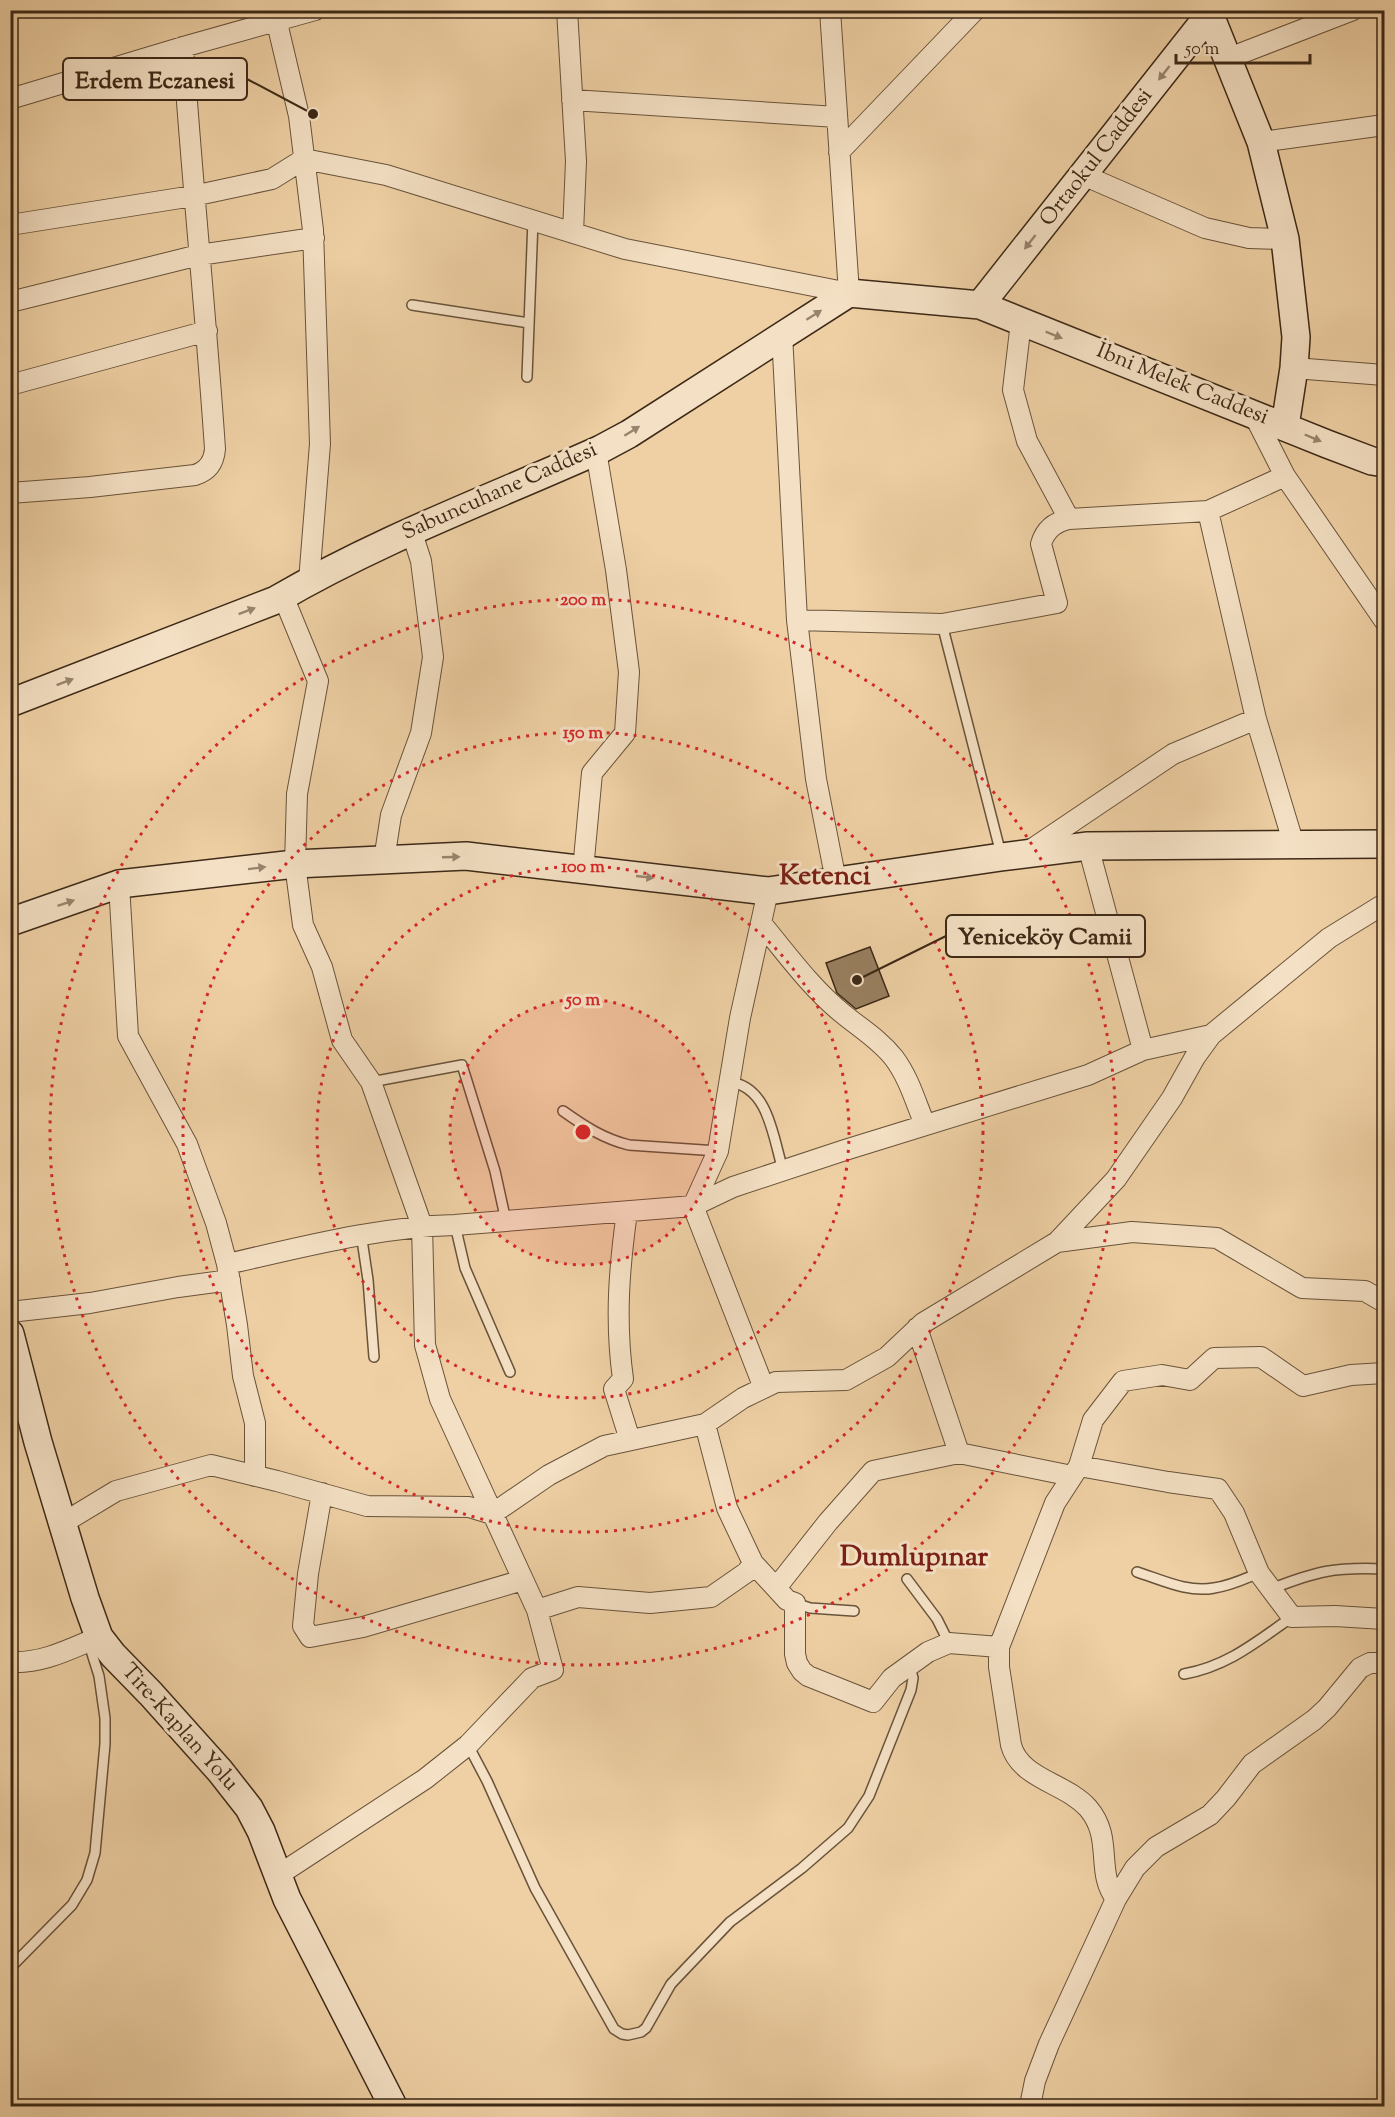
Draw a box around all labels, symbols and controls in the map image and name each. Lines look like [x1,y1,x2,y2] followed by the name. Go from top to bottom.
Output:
[1176,27,1310,65] scale bar
[1184,37,1220,63] text: 50 m
[63,58,247,100] callout: Erdem Eczanesi
[75,65,235,99] text: Erdem Eczanesi
[1158,65,1171,80] one-way arrow
[1033,82,1161,234] street label: Ortaokul Caddesi
[1023,234,1036,250] one-way arrow
[806,309,822,320] one-way arrow
[1045,330,1063,340] one-way arrow
[1091,336,1273,434] street label: İbni Melek Caddesi
[624,426,640,437] one-way arrow
[1304,434,1322,443] one-way arrow
[397,435,603,549] street label: Sabuncuhane Caddesi
[560,588,606,614] text: 200 m
[238,606,256,616] one-way arrow
[56,677,74,686] one-way arrow
[563,721,603,747] text: 150 m
[442,852,461,862] one-way arrow
[561,855,605,881] text: 100 m
[779,857,871,897] district label: Ketenci
[247,864,266,873] one-way arrow
[636,872,655,882] one-way arrow
[57,898,75,908] one-way arrow
[946,915,1145,957] callout: Yeniceköy Camii
[958,921,1132,955] text: Yeniceköy Camii
[564,988,600,1014] text: 50 m
[573,1122,593,1142] centre of rings
[840,1538,989,1578] district label: Dumlupınar
[113,1657,245,1799] street label: Tire-Kaplan Yolu

